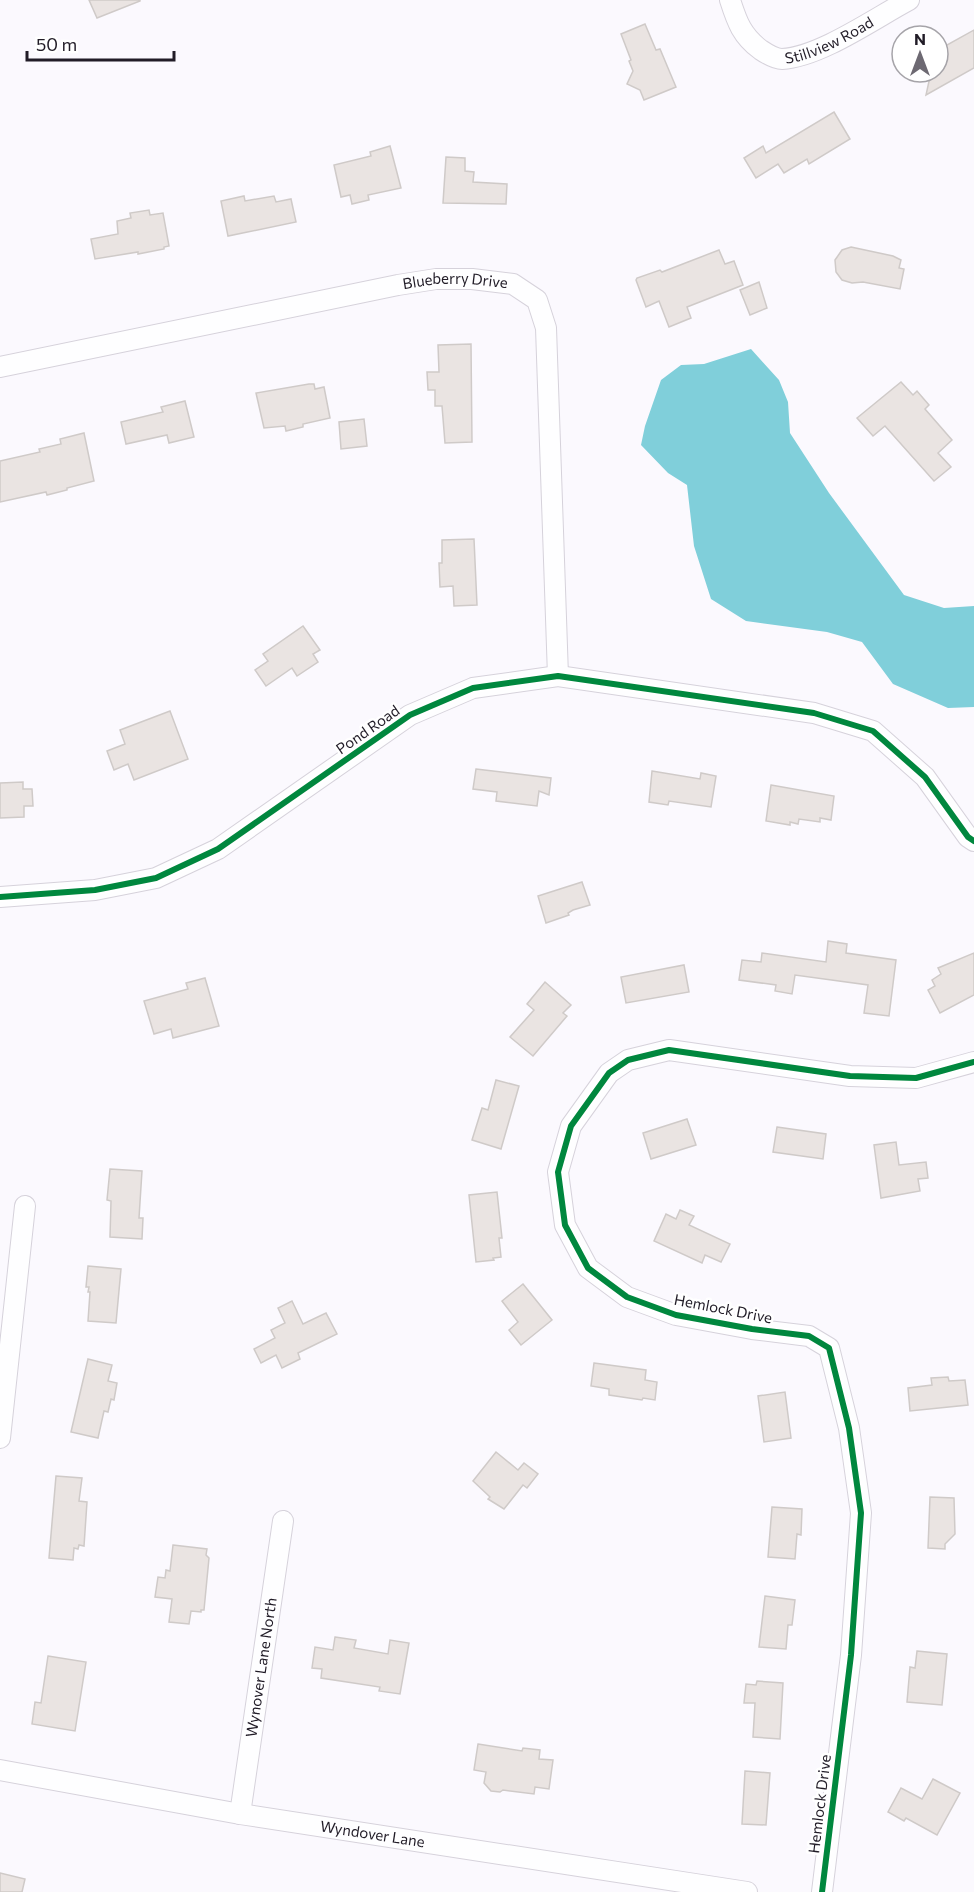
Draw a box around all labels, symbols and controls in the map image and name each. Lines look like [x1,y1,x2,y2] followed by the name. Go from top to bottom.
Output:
[783,13,876,67] street label: Stillview Road
[27,24,174,62] scale bar
[890,24,950,84] north arrow
[914,29,926,48] text: N
[36,33,77,55] text: 50 m
[401,269,509,292] street label: Blueberry Drive
[332,701,403,758] street label: Pond Road
[673,1290,774,1326] street label: Hemlock Drive
[241,1596,280,1738] street label: Wynover Lane North
[804,1753,834,1854] street label: Hemlock Drive
[319,1816,426,1850] street label: Wyndover Lane

